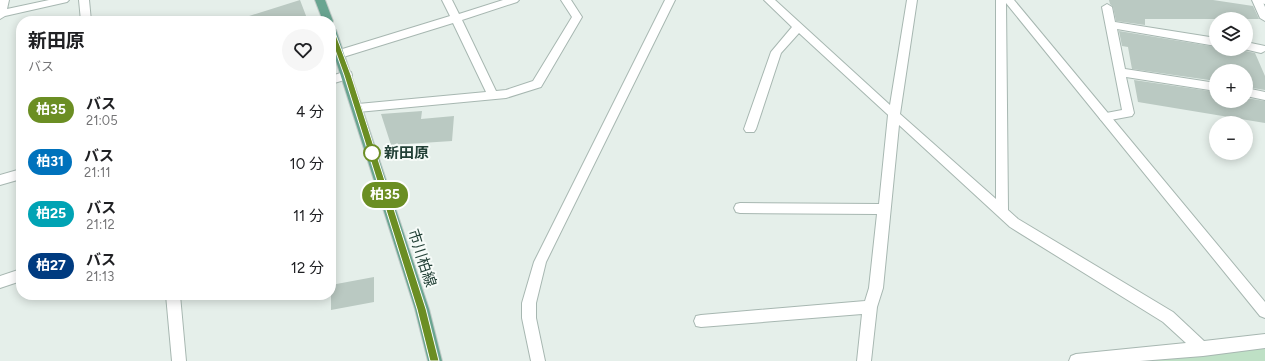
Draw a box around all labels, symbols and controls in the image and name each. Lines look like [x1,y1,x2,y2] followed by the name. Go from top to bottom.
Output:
[1209,12,1253,160] map controls
[1209,12,1253,56] button: layers
[28,29,85,52] text: 新田原
[282,29,324,71] button: heart
[28,59,54,74] text: バス
[1209,64,1253,108] button: +
[86,95,116,113] text: バス
[36,101,66,118] text: 柏35
[296,103,324,121] text: 4 分
[86,113,118,128] text: 21:05
[1209,116,1253,160] button: −
[363,144,381,162] marker: 新田原
[384,144,429,162] place label: 新田原
[84,147,114,165] text: バス
[36,153,64,170] text: 柏31
[289,155,324,173] text: 10 分
[84,165,111,180] text: 21:11
[362,182,408,208] line badge: 柏35
[370,186,400,203] text: 柏35
[86,199,116,217] text: バス
[36,205,66,222] text: 柏25
[293,207,324,225] text: 11 分
[86,217,115,232] text: 21:12
[404,227,440,289] street label: 市川柏線
[86,251,116,269] text: バス
[36,257,66,274] text: 柏27
[291,259,324,277] text: 12 分
[86,269,114,284] text: 21:13

